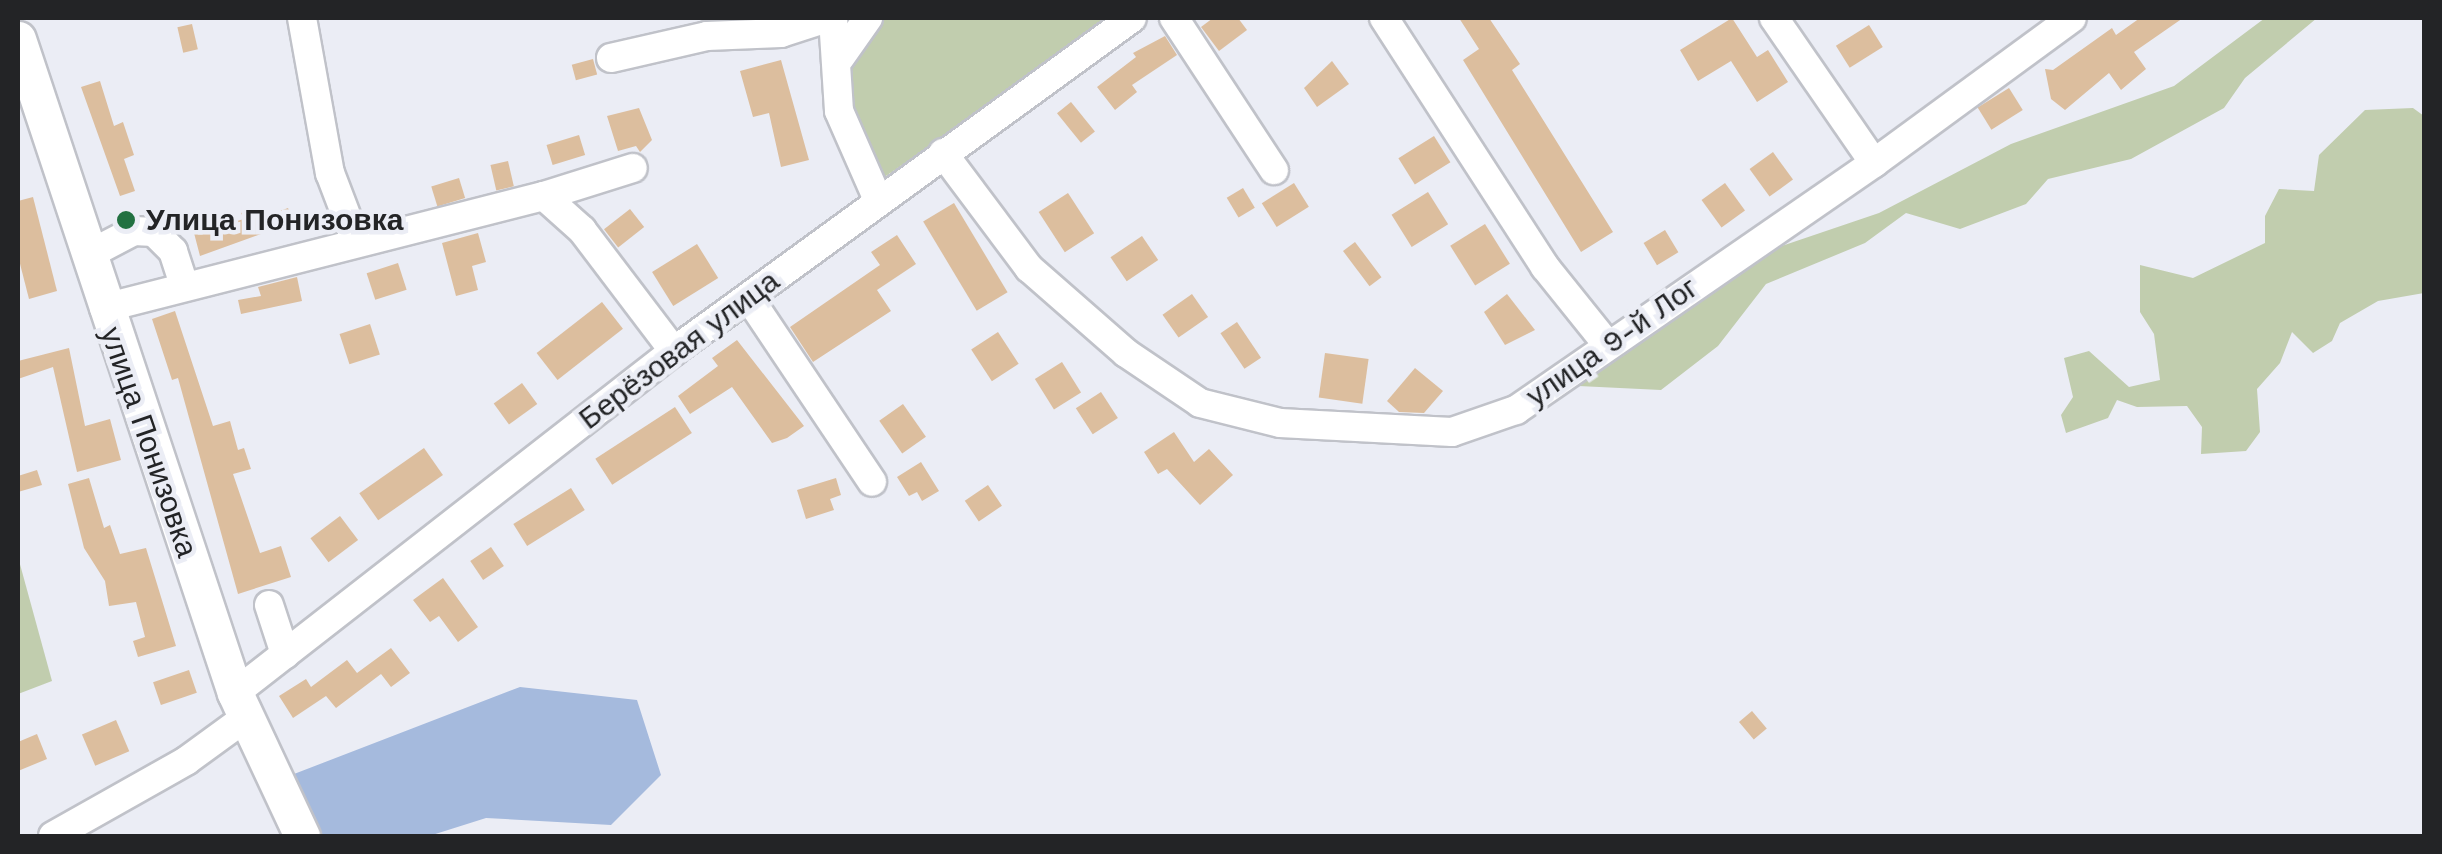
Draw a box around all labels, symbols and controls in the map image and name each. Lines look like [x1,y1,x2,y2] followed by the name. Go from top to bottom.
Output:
[146,202,403,238] place label: Улица Понизовка
[115,209,137,231] marker: Улица Понизовка
[572,263,786,437] street label: Берёзовая улица
[1519,270,1705,414] street label: улица 9-й Лог
[93,322,205,562] street label: улица Понизовка

